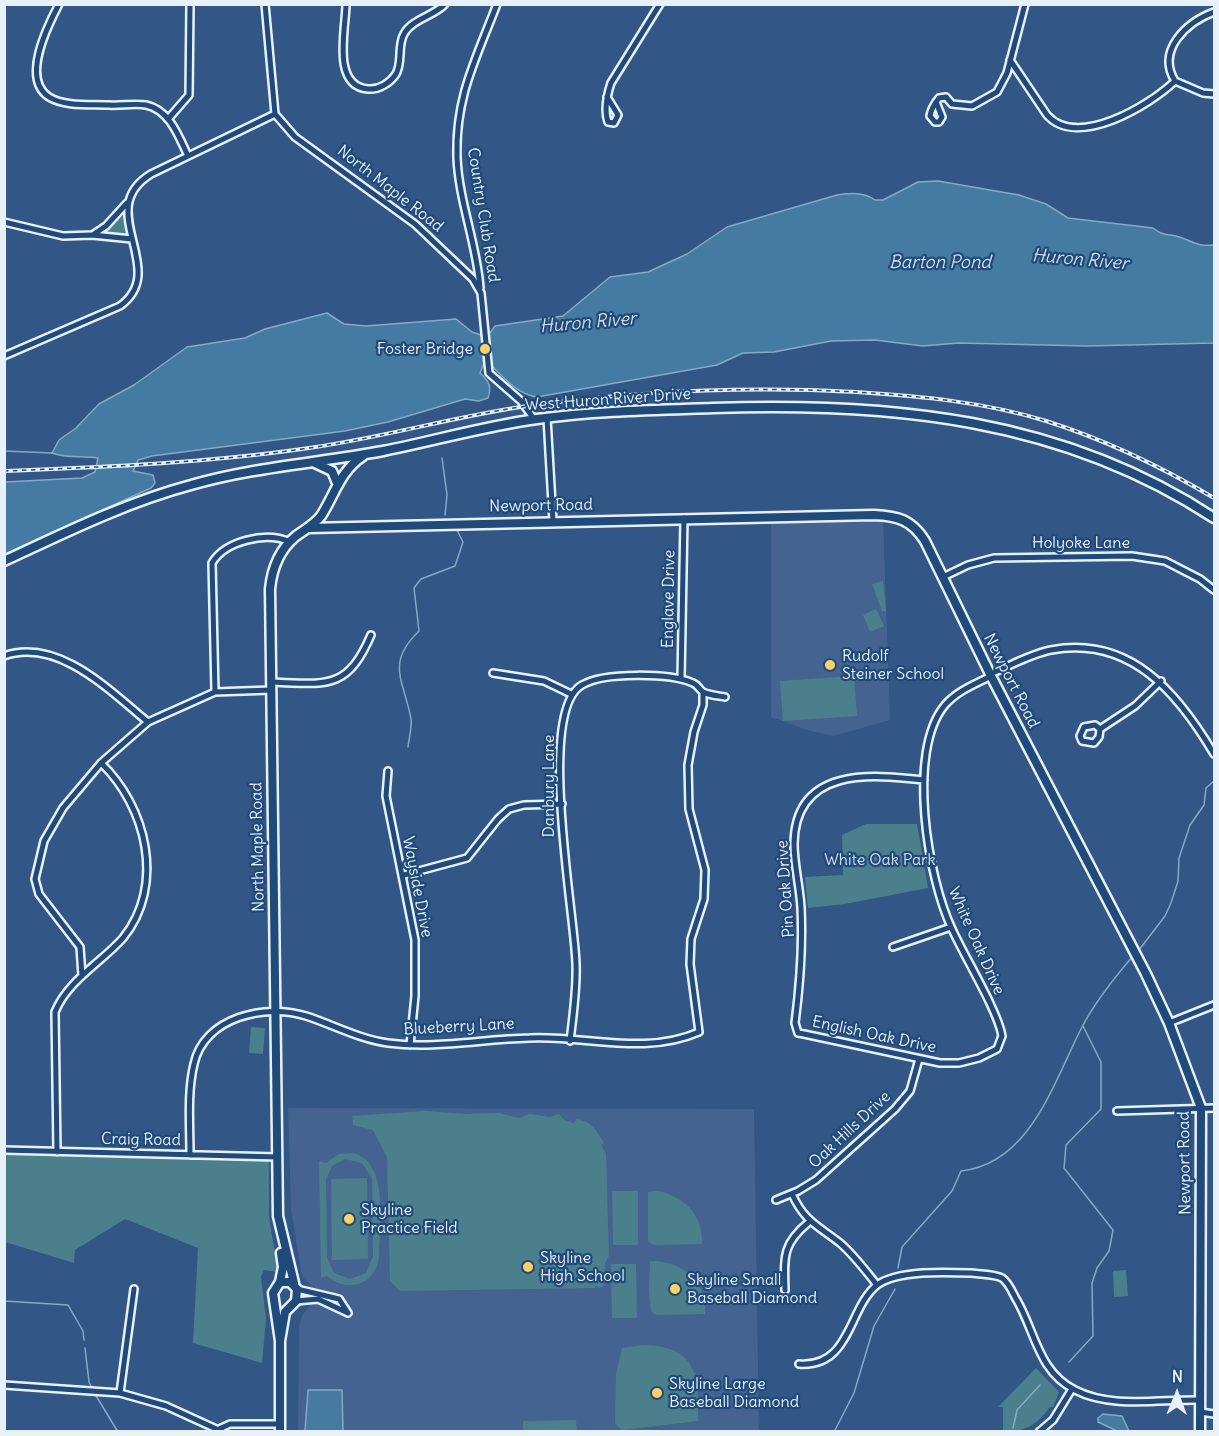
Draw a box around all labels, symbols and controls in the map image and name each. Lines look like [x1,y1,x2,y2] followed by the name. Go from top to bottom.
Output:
[333,142,447,236] street label: North Maple Road
[463,146,503,284] street label: Country Club Road
[1031,245,1129,275] water label: Huron River
[889,252,991,274] water label: Barton Pond
[539,308,637,338] water label: Huron River
[377,339,473,359] place label: Foster Bridge
[478,342,492,356] marker: Foster Bridge
[524,385,692,415] street label: West Huron River Drive
[489,495,593,517] street label: Newport Road
[1032,533,1130,553] street label: Holyoke Lane
[659,550,679,648] street label: Englave Drive
[979,631,1043,731] street label: Newport Road
[842,646,944,684] place label: Rudolf Steiner School
[823,658,837,672] marker: Rudolf Steiner School
[539,735,559,837] street label: Danbury Lane
[247,782,269,912] street label: North Maple Road
[398,835,436,939] street label: Wayside Drive
[773,840,799,938] street label: Pin Oak Drive
[824,850,936,870] park label: White Oak Park
[944,884,1008,998] street label: White Oak Drive
[810,1012,938,1058] street label: English Oak Drive
[403,1015,515,1039] street label: Blueberry Lane
[805,1087,895,1173] street label: Oak Hills Drive
[1174,1111,1196,1215] street label: Newport Road
[101,1130,181,1150] street label: Craig Road
[361,1200,458,1238] place label: Skyline Practice Field
[342,1212,356,1226] marker: Skyline Practice Field
[540,1248,625,1286] place label: Skyline High School
[521,1260,535,1274] marker: Skyline High School
[687,1270,817,1308] place label: Skyline Small Baseball Diamond
[668,1282,682,1296] marker: Skyline Small Baseball Diamond
[1147,1364,1207,1424] north arrow
[1172,1366,1183,1386] text: N
[669,1374,799,1412] place label: Skyline Large Baseball Diamond
[650,1386,664,1400] marker: Skyline Large Baseball Diamond

